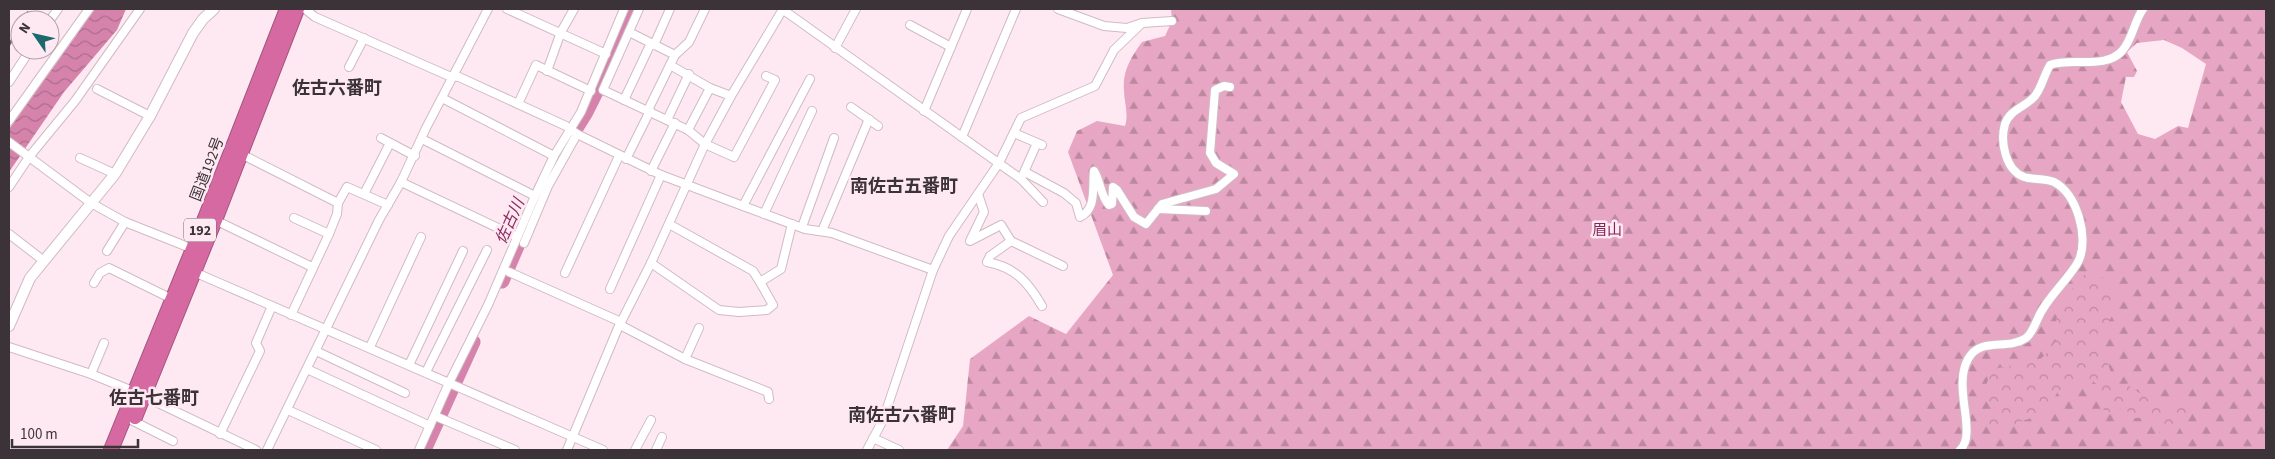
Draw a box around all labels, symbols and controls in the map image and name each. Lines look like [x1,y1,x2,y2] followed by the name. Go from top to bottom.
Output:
[10,10,60,60] north arrow
[14,19,36,38] text: N
[292,76,382,101] district label: 佐古六番町
[186,134,229,204] street label: 国道192号
[850,174,958,199] district label: 南佐古五番町
[490,193,531,248] water label: 佐古川
[184,218,216,242] road number: 192
[1592,220,1622,241] park label: 眉山
[109,386,199,411] district label: 佐古七番町
[848,403,956,428] district label: 南佐古六番町
[12,416,139,448] scale bar
[20,424,58,445] text: 100 m

